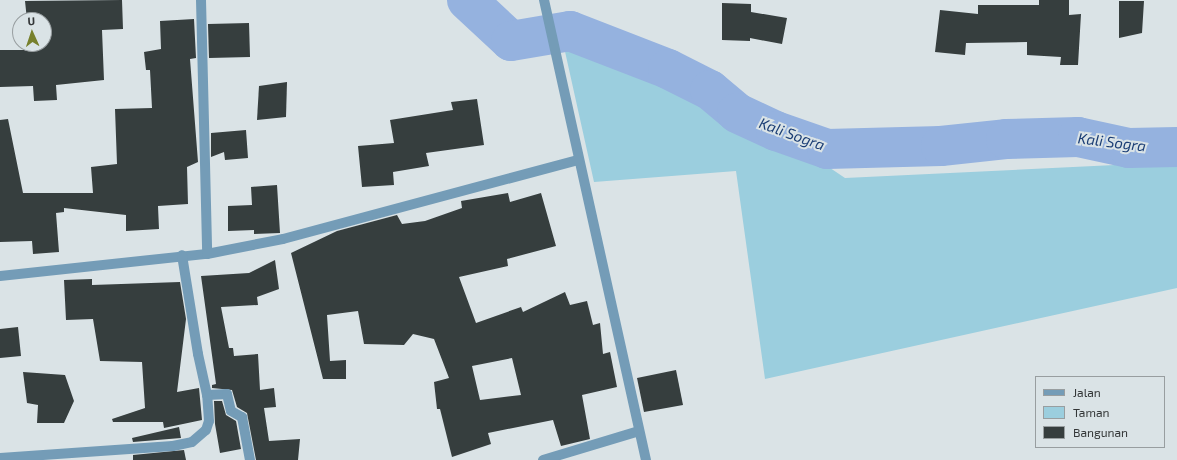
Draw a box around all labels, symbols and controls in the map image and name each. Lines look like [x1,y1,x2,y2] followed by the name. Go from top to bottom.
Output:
[12,12,52,52] north arrow
[27,14,35,27] text: U
[757,114,827,154] water label: Kali Sogra
[1077,129,1147,155] water label: Kali Sogra
[1035,376,1165,448] legend
[1073,385,1101,399] text: Jalan
[1073,405,1110,419] text: Taman
[1073,425,1128,439] text: Bangunan

